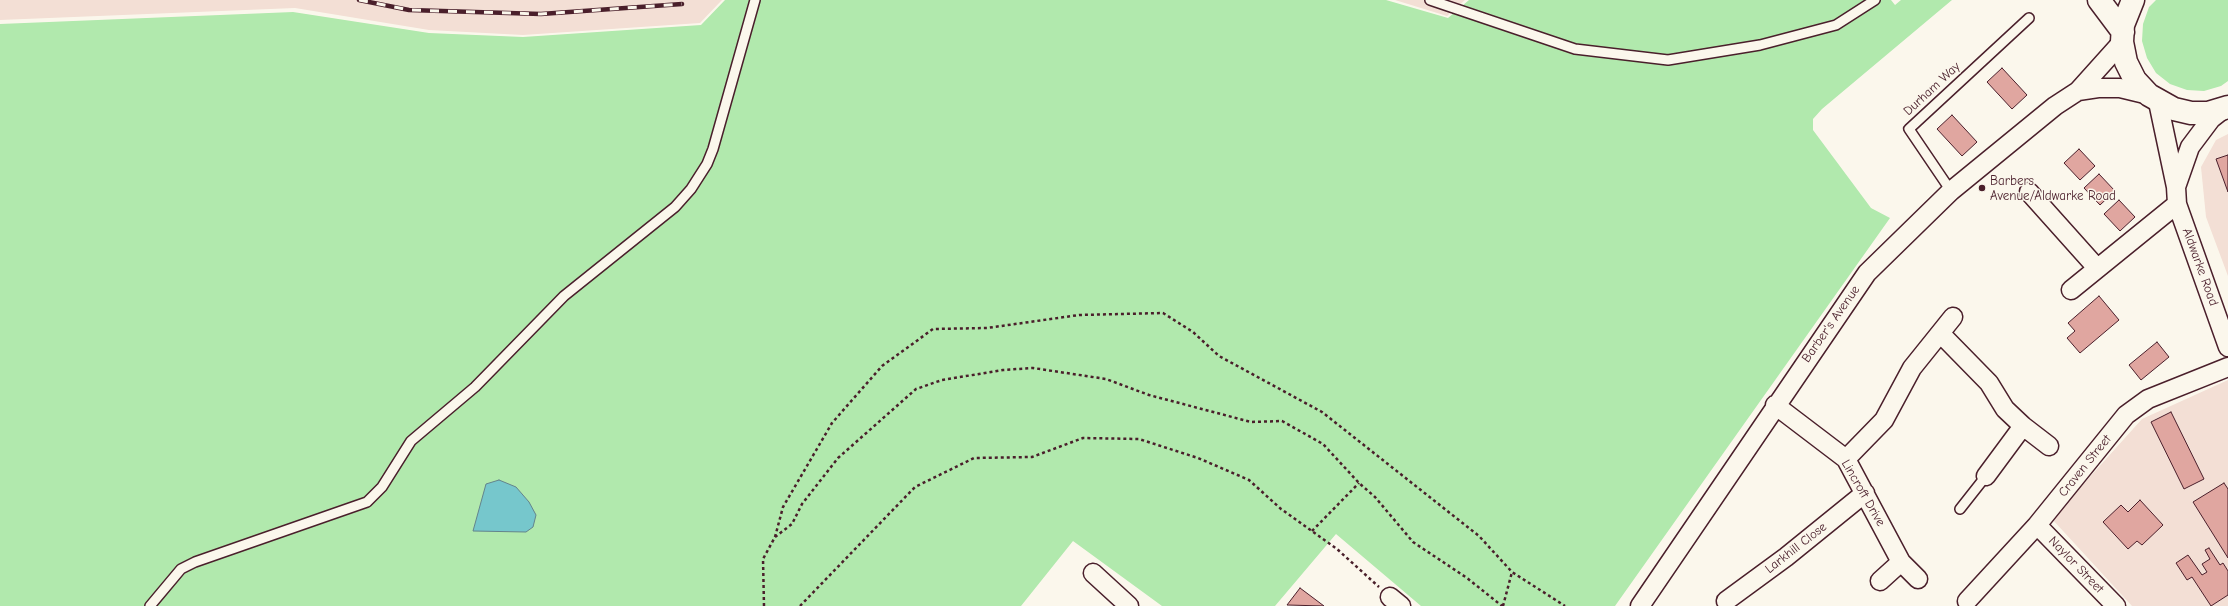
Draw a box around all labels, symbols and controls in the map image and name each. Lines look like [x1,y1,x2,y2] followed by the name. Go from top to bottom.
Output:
[1900,59,1964,119] street label: Durham Way
[1990,173,2116,204] place label: Barbers Avenue/Aldwarke Road
[1977,183,1987,193] marker: Barbers Avenue/Aldwarke Road
[2179,226,2221,308] street label: Aldwarke Road
[1799,282,1863,366] street label: Barber's Avenue
[2055,432,2115,500] street label: Craven Street
[1838,457,1888,529] street label: Lincroft Drive
[1762,519,1830,577] street label: Larkhill Close
[2045,533,2107,597] street label: Naylor Street

